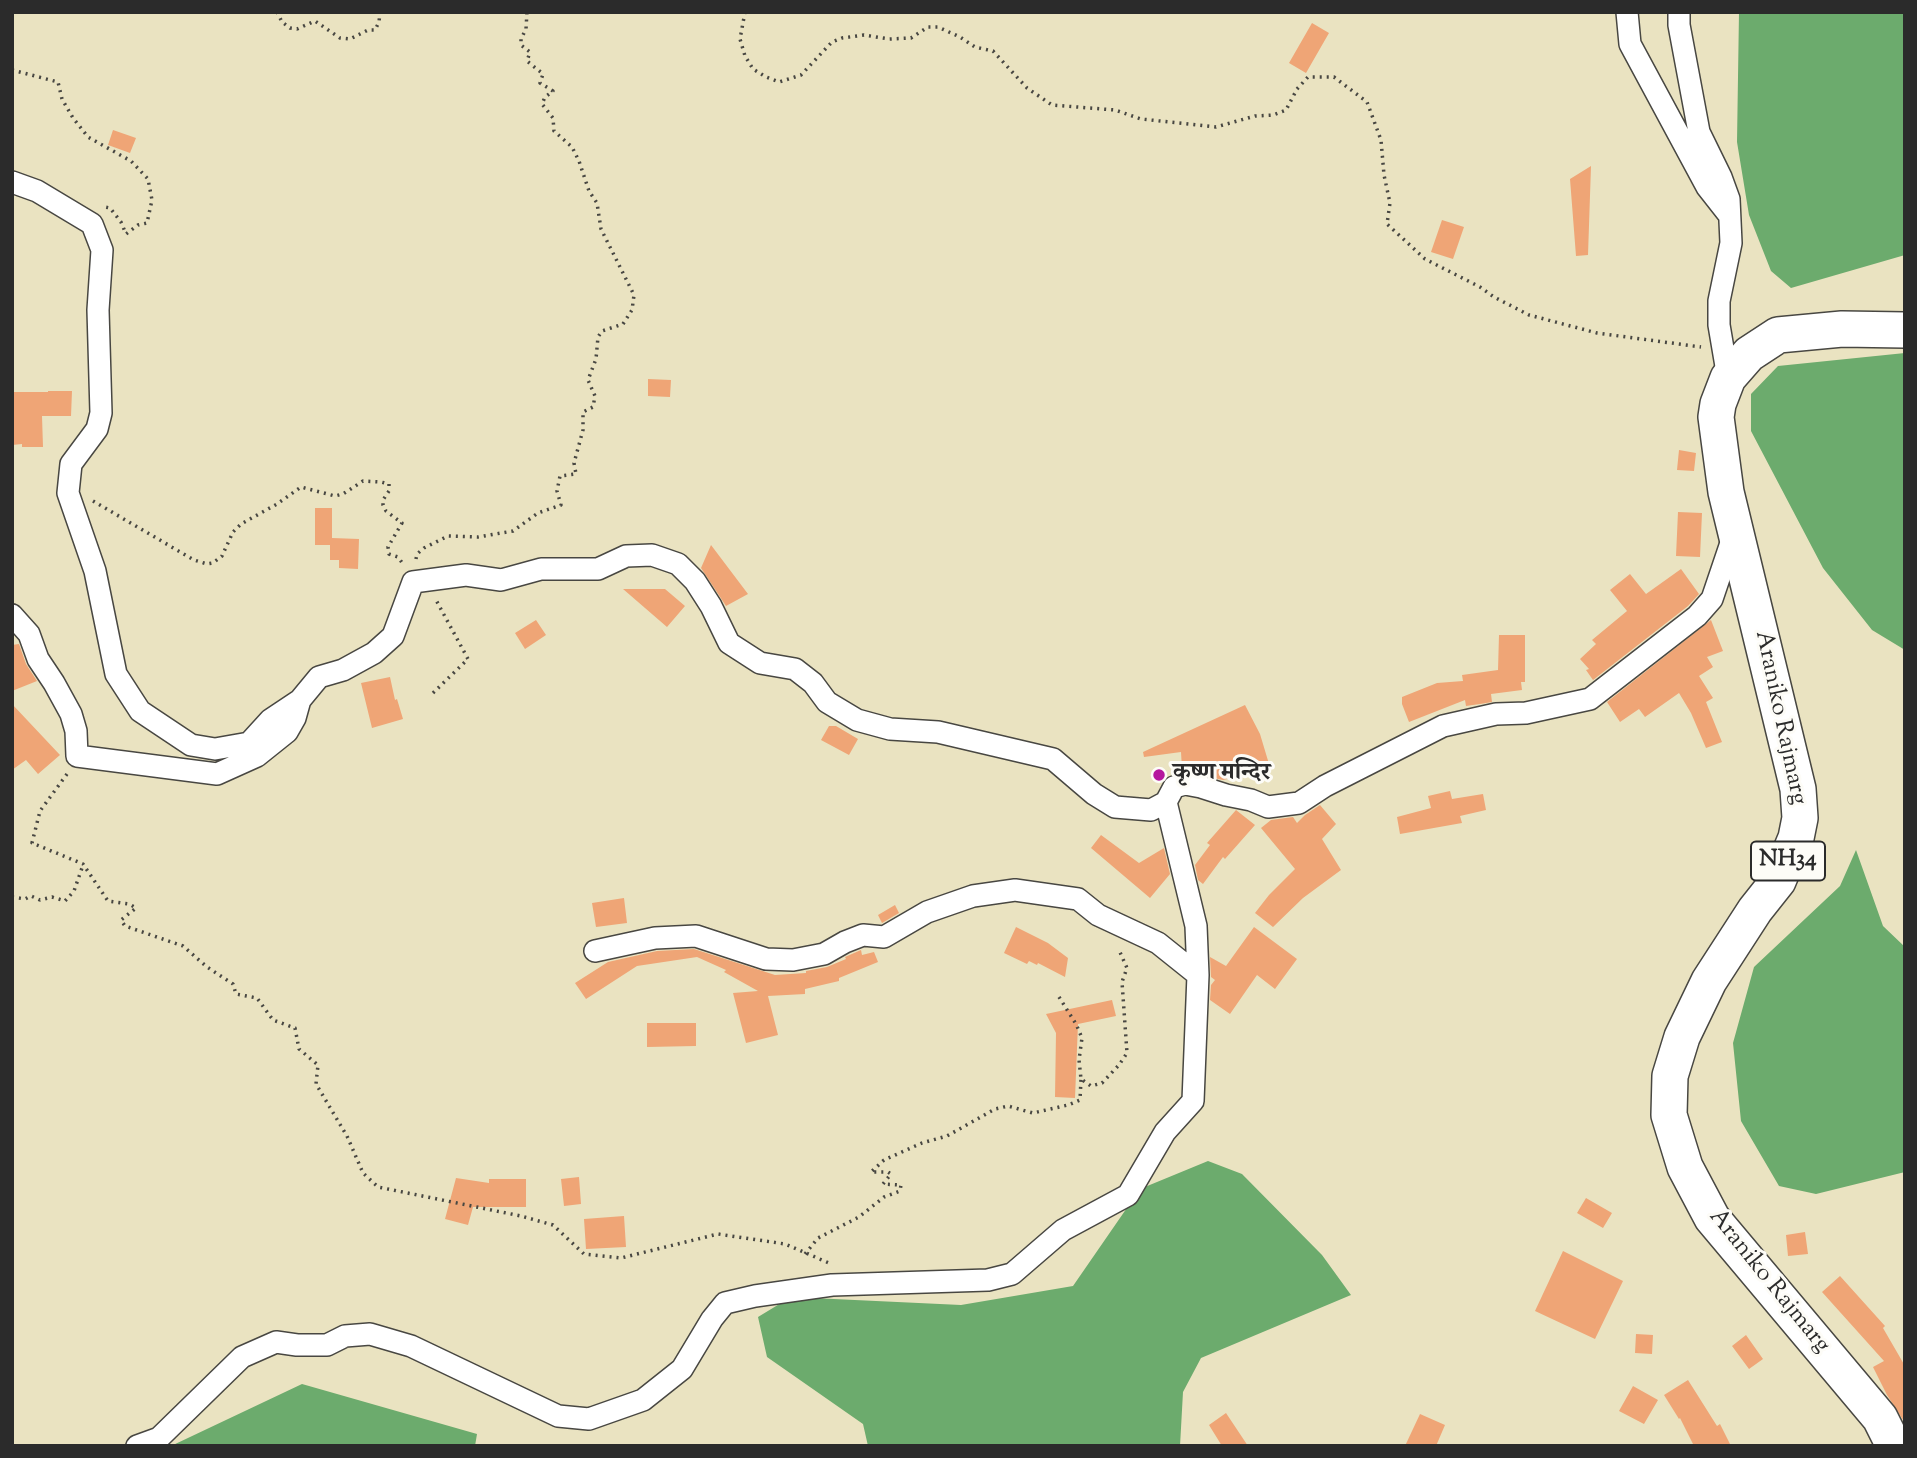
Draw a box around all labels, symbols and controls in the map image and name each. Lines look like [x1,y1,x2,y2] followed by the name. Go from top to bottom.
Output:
[1747,628,1811,808] street label: Araniko Rajmarg
[1173,761,1270,789] place label: कृष्ण मन्दिर
[1151,767,1167,783] marker: कृष्ण मन्दिर
[1751,842,1825,880] road number: NH34
[1701,1204,1835,1360] street label: Araniko Rajmarg

